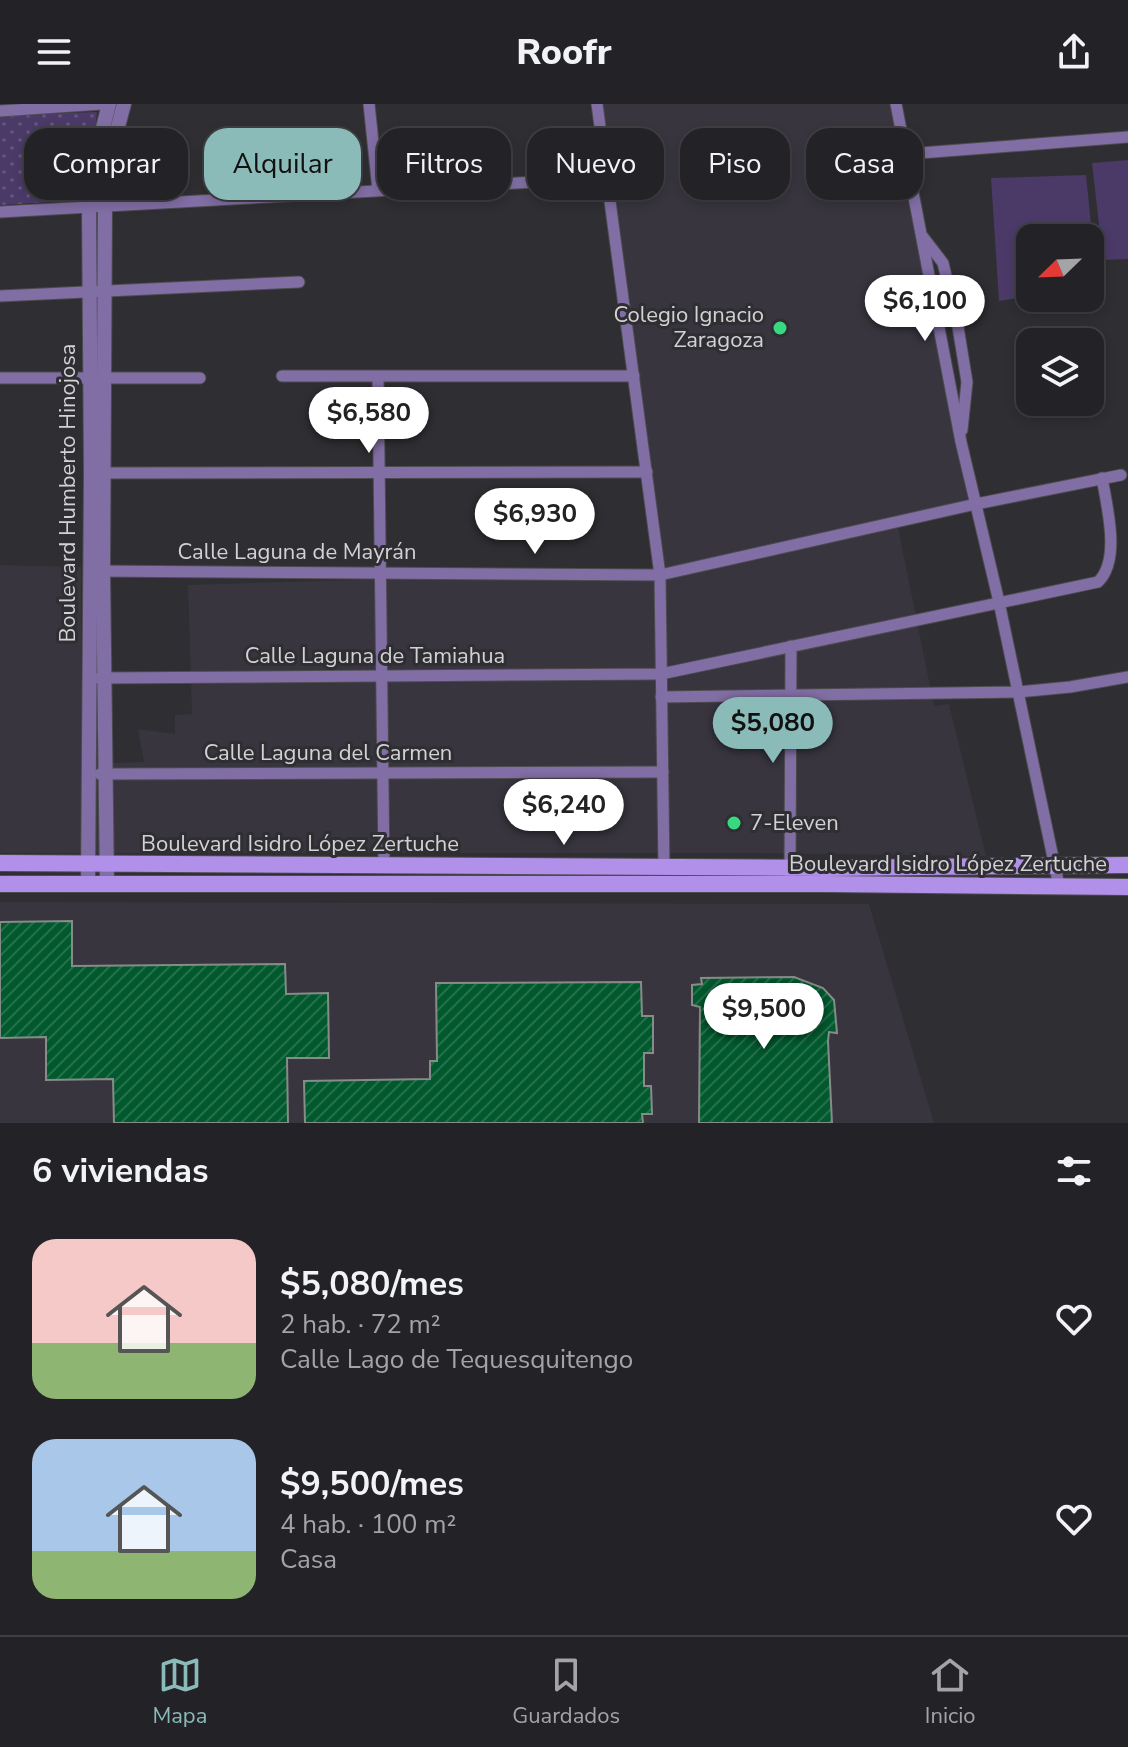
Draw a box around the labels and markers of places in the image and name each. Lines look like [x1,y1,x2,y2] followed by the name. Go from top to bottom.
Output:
[860,275,990,343] pin: $6,100
[614,300,764,355] place label: Colegio Ignacio Zaragoza
[771,319,789,337] marker: Colegio Ignacio Zaragoza
[304,387,434,455] pin: $6,580
[470,488,600,556] pin: $6,930
[708,697,838,765] pin: $5,080
[499,779,629,847] pin: $6,240
[750,808,839,838] place label: 7-Eleven
[725,814,743,832] marker: 7-Eleven
[699,983,829,1051] pin: $9,500

